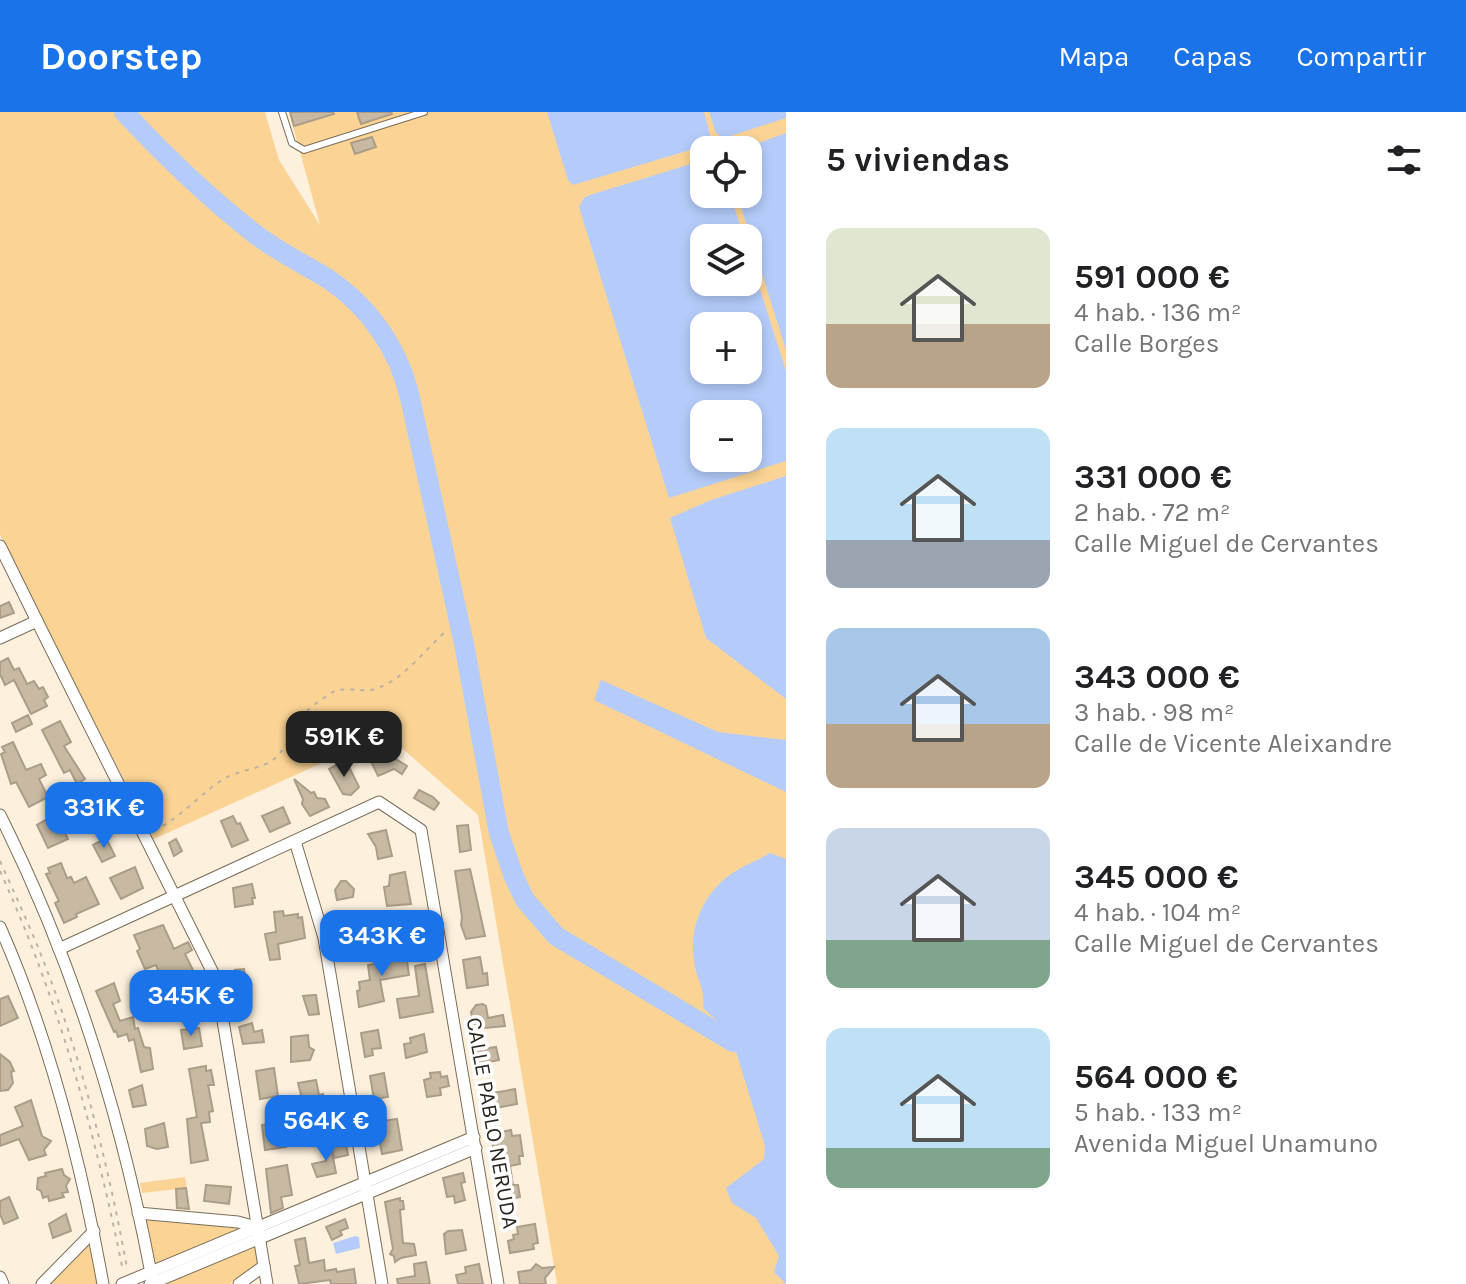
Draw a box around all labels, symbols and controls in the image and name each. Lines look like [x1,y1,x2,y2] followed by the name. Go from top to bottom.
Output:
[40,34,202,79] text: Doorstep
[1058,40,1129,73] text: Mapa
[1173,40,1252,73] text: Capas
[1296,40,1426,73] text: Compartir
[690,136,762,472] map controls
[690,136,762,208] button: locate
[1382,138,1426,182] icon: filters
[826,140,1010,180] text: 5 viviendas
[690,224,762,296] button: layers
[1074,257,1230,297] text: 591 000 €
[890,260,986,356] icon: home
[1074,297,1242,328] text: 4 hab. · 136 m²
[690,312,762,384] button: +
[1074,328,1219,359] text: Calle Borges
[690,400,762,472] button: −
[1074,457,1232,497] text: 331 000 €
[890,460,986,556] icon: home
[1074,497,1230,528] text: 2 hab. · 72 m²
[1074,528,1379,559] text: Calle Miguel de Cervantes
[1074,657,1240,697] text: 343 000 €
[890,660,986,756] icon: home
[1074,697,1235,728] text: 3 hab. · 98 m²
[279,711,409,779] pin: 591K €
[304,721,384,752] text: 591K €
[1074,728,1392,759] text: Calle de Vicente Aleixandre
[39,782,169,850] pin: 331K €
[63,792,145,823] text: 331K €
[1074,857,1238,897] text: 345 000 €
[890,860,986,956] icon: home
[1074,897,1241,928] text: 4 hab. · 104 m²
[317,910,447,978] pin: 343K €
[338,920,426,951] text: 343K €
[1074,928,1379,959] text: Calle Miguel de Cervantes
[126,970,256,1038] pin: 345K €
[148,980,234,1011] text: 345K €
[461,1015,523,1231] street label: CALLE PABLO NERUDA
[1074,1057,1238,1097] text: 564 000 €
[890,1060,986,1156] icon: home
[261,1095,391,1163] pin: 564K €
[1074,1097,1242,1128] text: 5 hab. · 133 m²
[283,1105,369,1136] text: 564K €
[1074,1128,1378,1159] text: Avenida Miguel Unamuno

